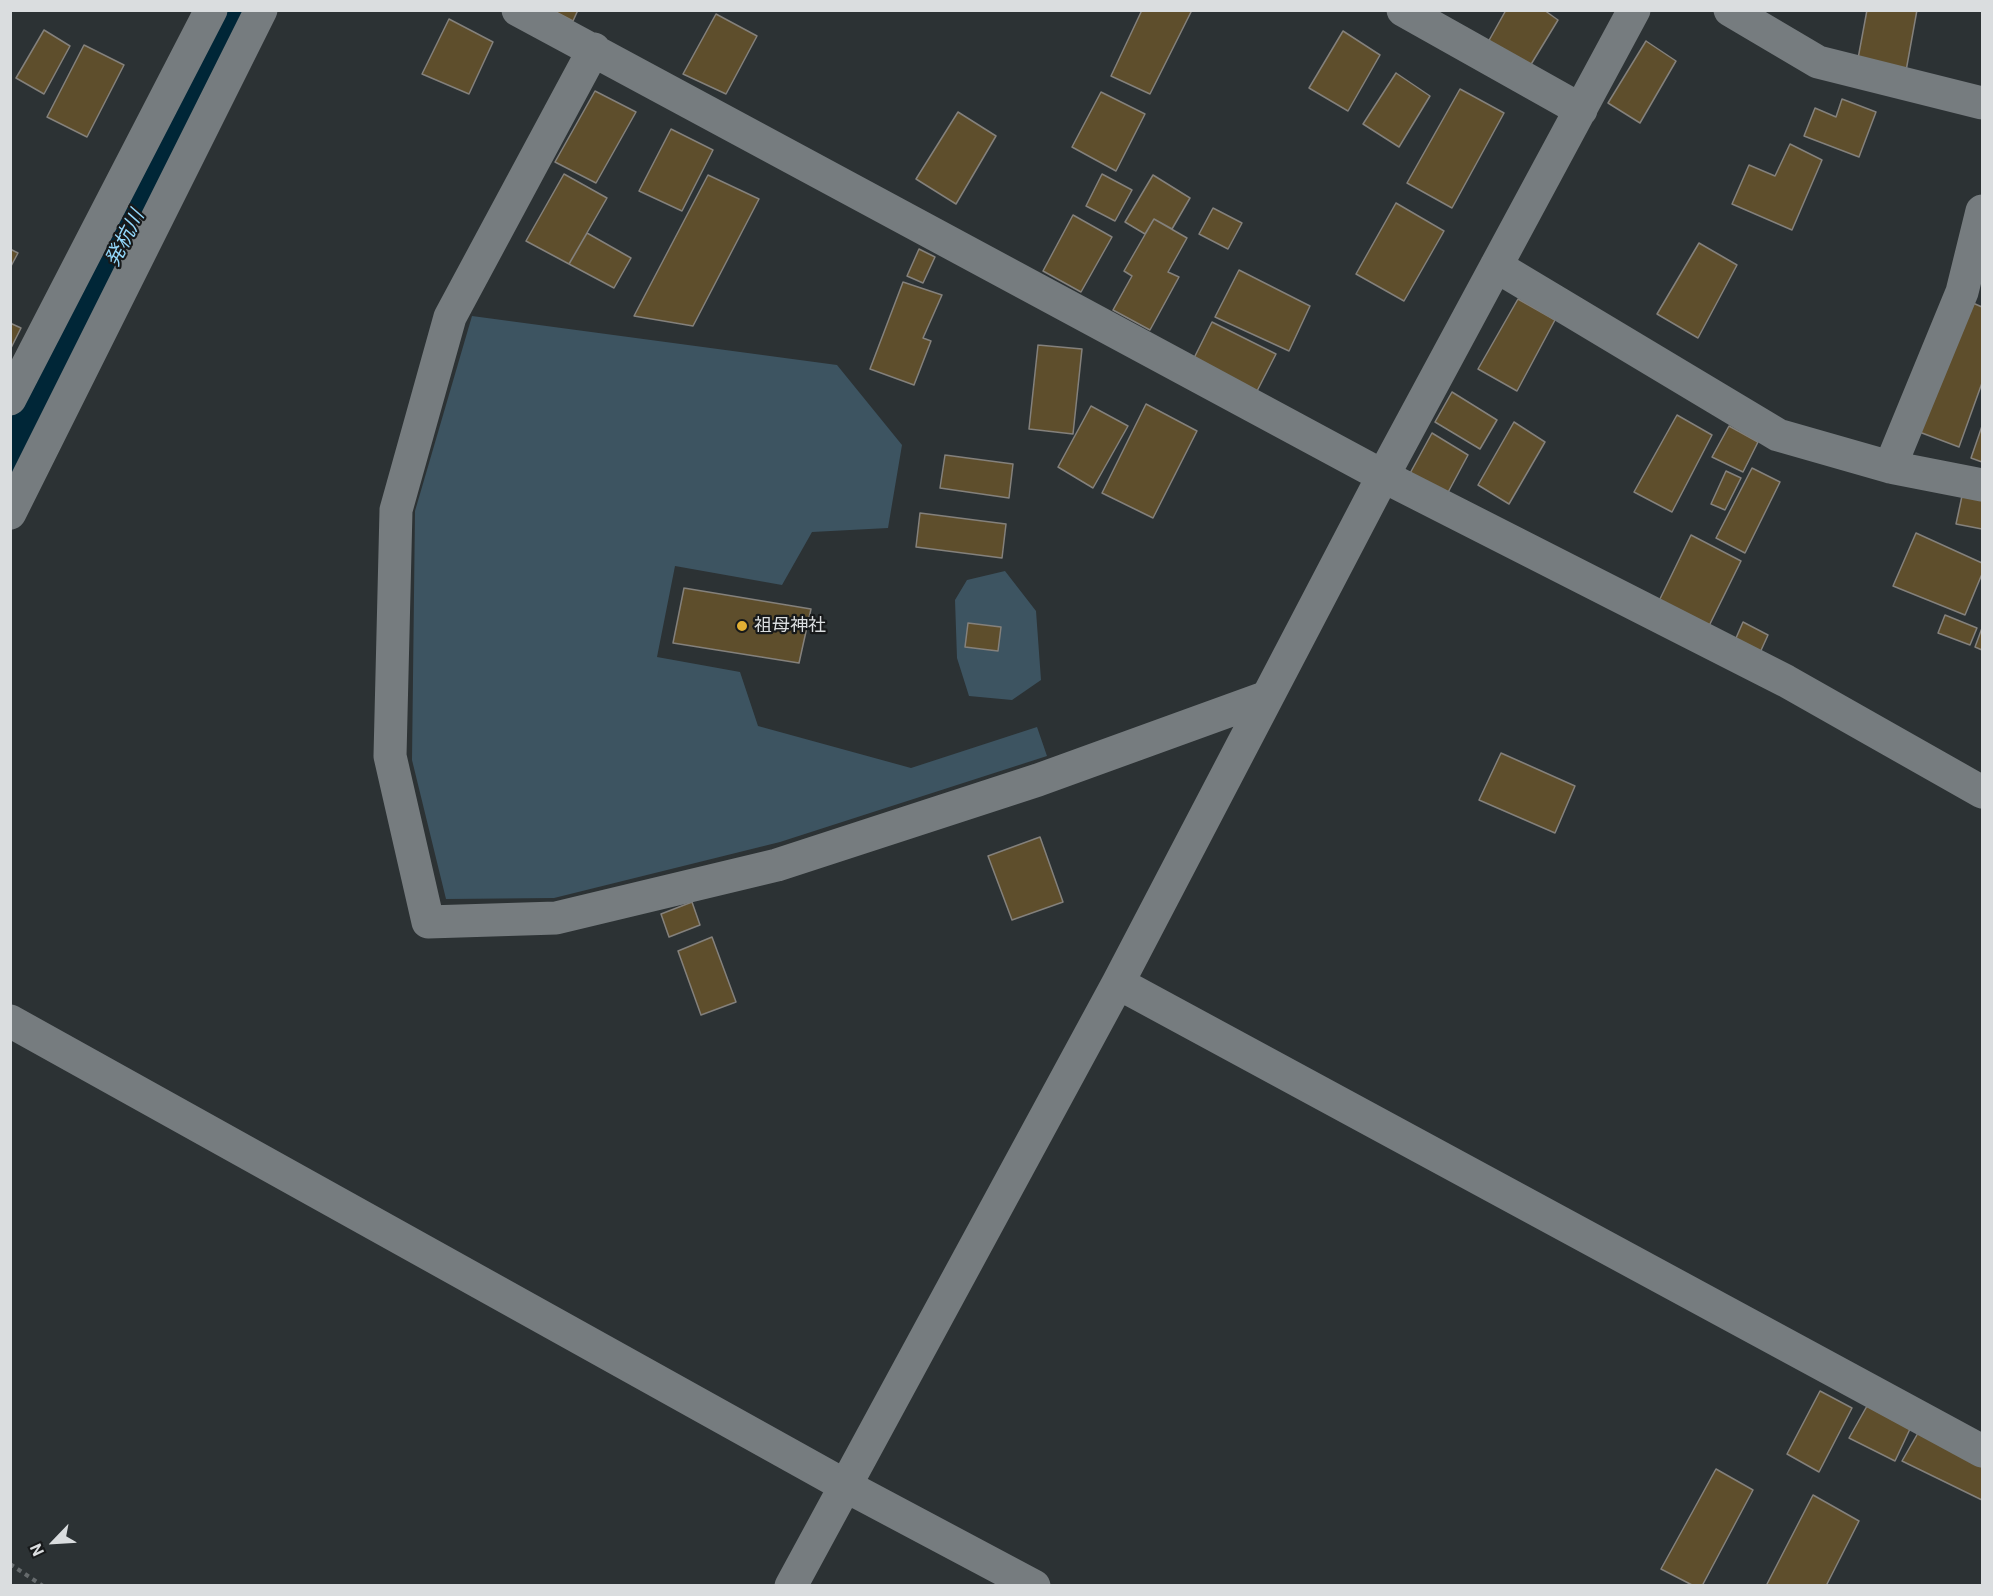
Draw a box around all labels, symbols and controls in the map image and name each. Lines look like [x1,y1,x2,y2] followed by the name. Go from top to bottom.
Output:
[102,207,150,271] water label: 発杭川
[754,615,826,637] place label: 祖母神社
[735,619,749,633] marker: 祖母神社
[24,1512,84,1572] north arrow
[26,1541,48,1559] text: N

